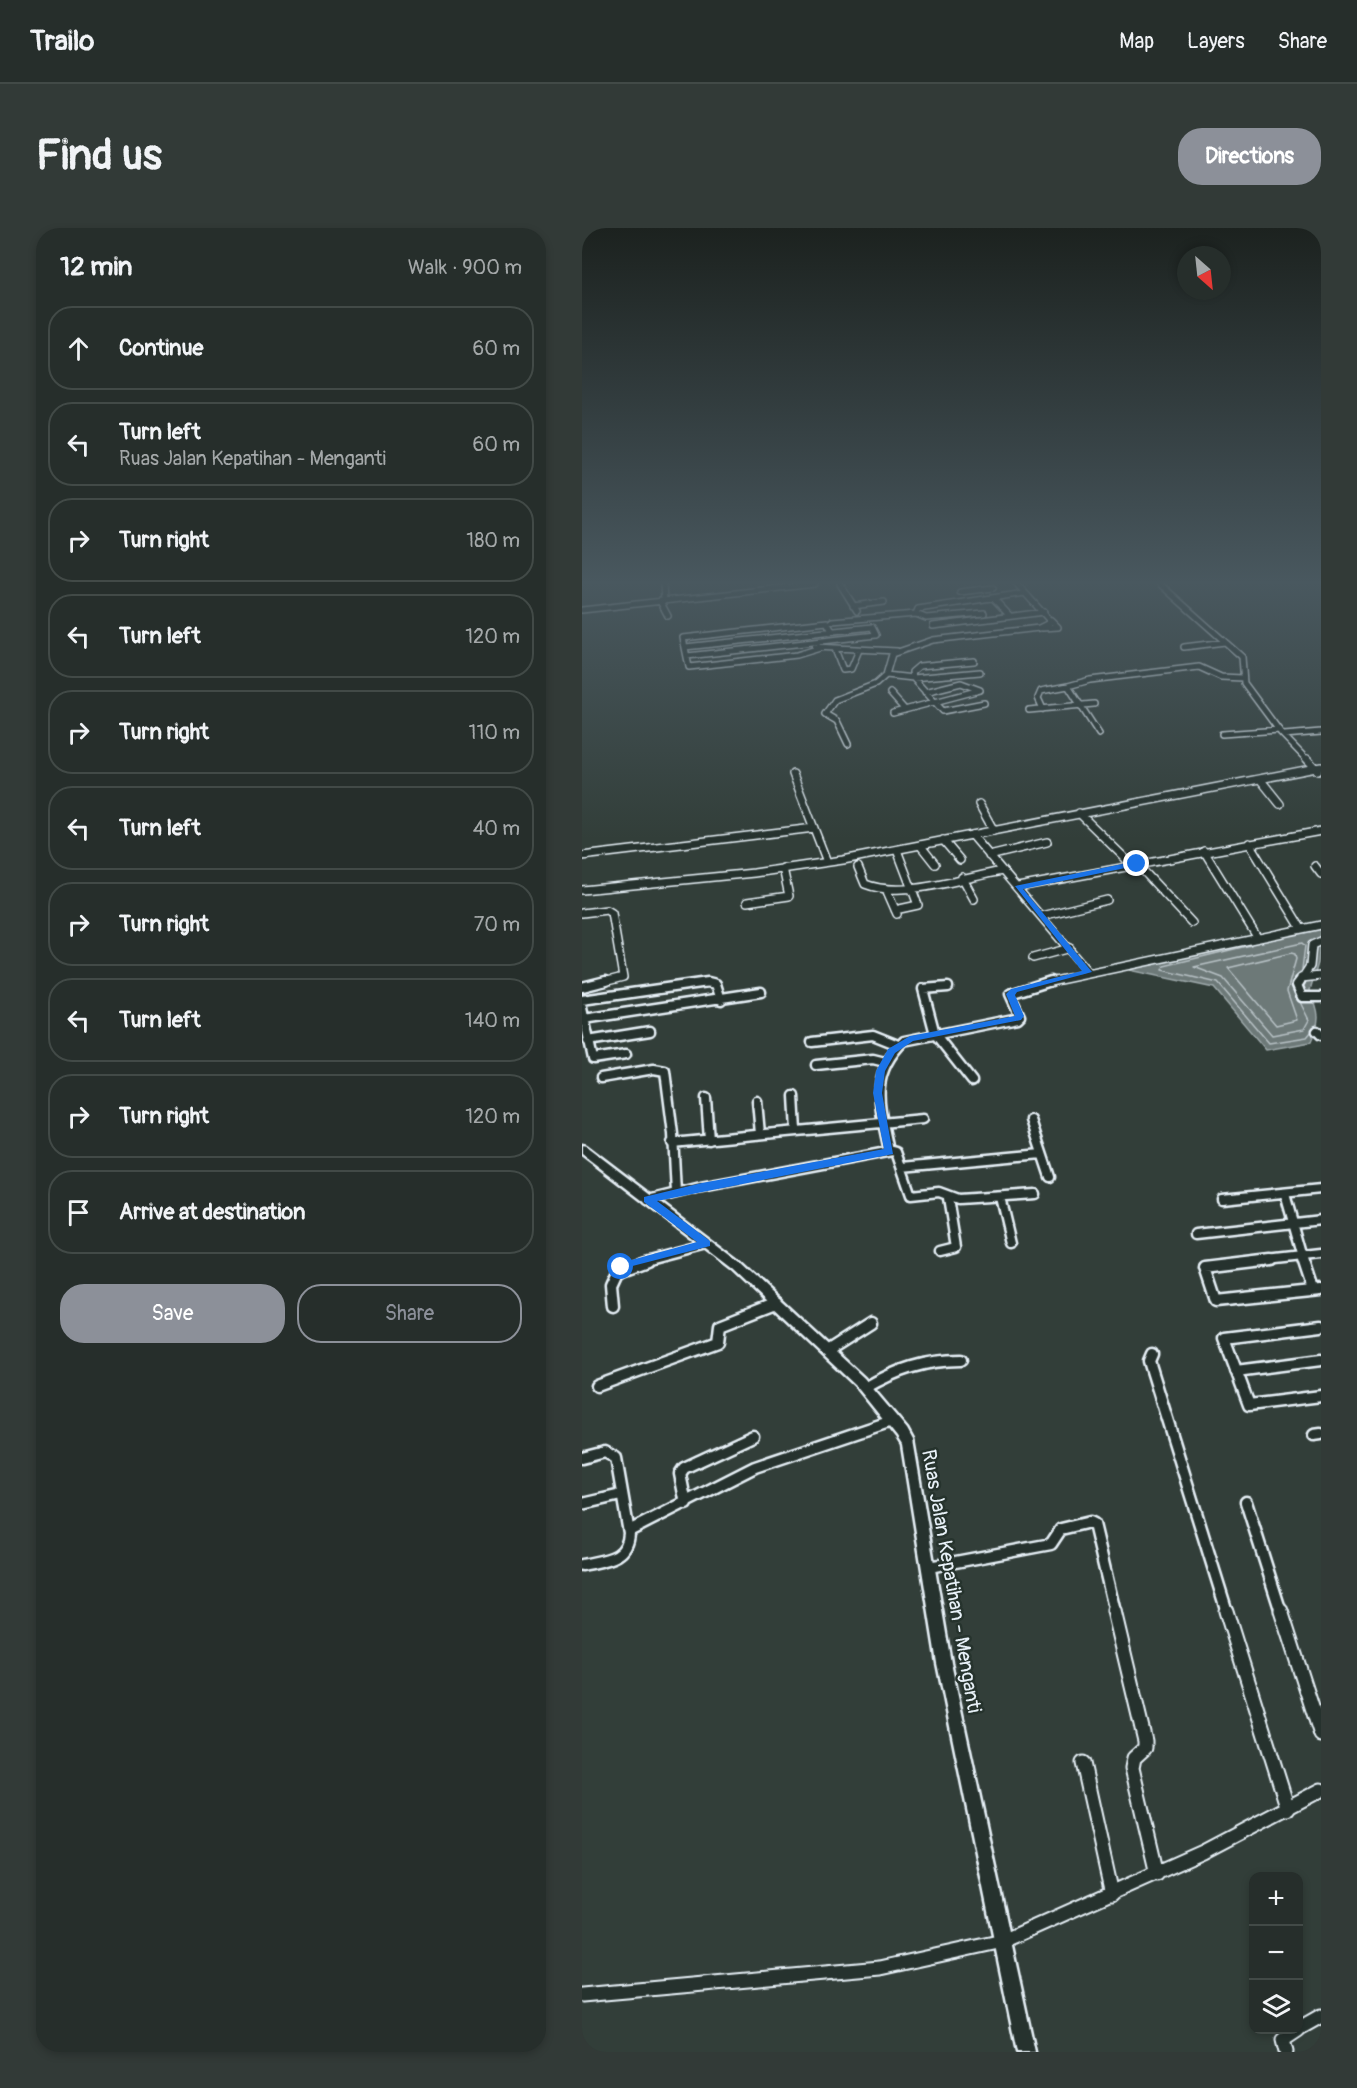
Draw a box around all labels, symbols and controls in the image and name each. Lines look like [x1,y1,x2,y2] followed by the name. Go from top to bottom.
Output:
[30,24,94,59] text: Trailo
[1119,28,1154,55] text: Map
[1187,28,1245,55] text: Layers
[1278,28,1327,55] text: Share
[1178,128,1321,185] button: Directions
[36,130,162,182] text: Find us
[1177,246,1231,300] north arrow
[60,251,133,283] text: 12 min
[408,255,522,280] text: Walk · 900 m
[62,332,95,365] icon: ahead
[119,334,203,362] text: Continue
[473,336,520,361] text: 60 m
[119,418,201,446] text: Turn left
[62,428,95,461] icon: left
[473,432,520,457] text: 60 m
[119,446,386,471] text: Ruas Jalan Kepatihan - Menganti
[62,524,95,557] icon: right
[119,526,209,554] text: Turn right
[466,528,520,553] text: 180 m
[62,620,95,653] icon: left
[119,622,201,650] text: Turn left
[465,624,520,649] text: 120 m
[62,716,95,749] icon: right
[119,718,209,746] text: Turn right
[469,720,520,745] text: 110 m
[62,812,95,845] icon: left
[119,814,201,842] text: Turn left
[473,816,520,841] text: 40 m
[1123,850,1149,876] route end
[62,908,95,941] icon: right
[119,910,209,938] text: Turn right
[474,912,520,937] text: 70 m
[62,1004,95,1037] icon: left
[119,1006,201,1034] text: Turn left
[465,1008,520,1033] text: 140 m
[62,1100,95,1133] icon: right
[119,1102,209,1130] text: Turn right
[465,1104,520,1129] text: 120 m
[62,1196,95,1229] icon: arrive
[119,1198,305,1226] text: Arrive at destination
[607,1253,633,1279] route start
[60,1284,285,1343] button: Save
[297,1284,522,1343] button: Share
[916,1447,987,1715] street label: Ruas Jalan Kepatihan - Menganti
[1249,1872,1303,2034] map controls
[1249,1872,1303,1926] button: +
[1249,1926,1303,1980] button: −
[1249,1980,1303,2034] button: layers

